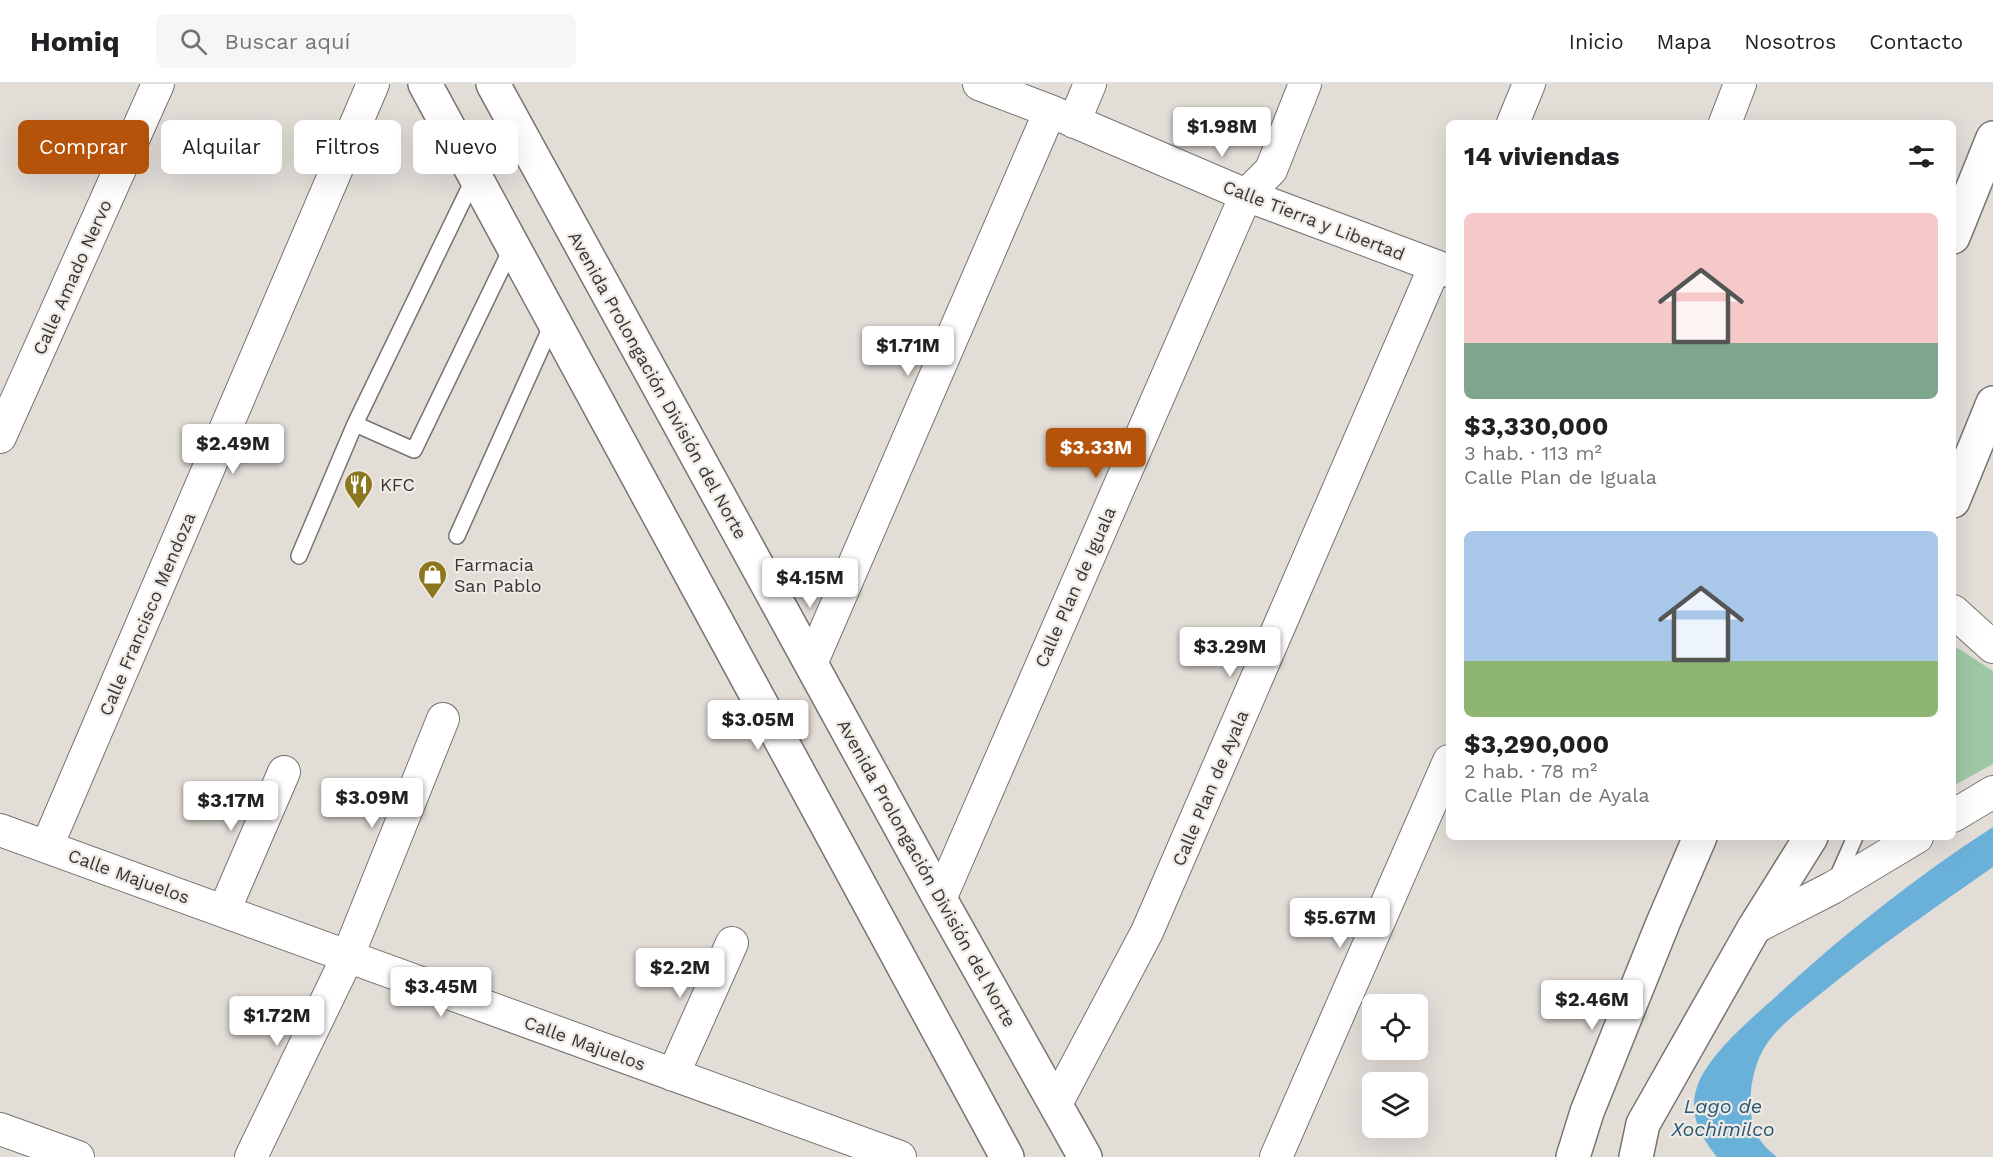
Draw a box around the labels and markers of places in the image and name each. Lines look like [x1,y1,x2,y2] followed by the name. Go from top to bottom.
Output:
[1173,107,1271,158] pin: $1.98M
[859,326,957,377] pin: $1.71M
[184,424,282,475] pin: $2.49M
[1047,428,1145,479] pin: $3.33M
[343,468,375,510] restaurant icon: KFC
[380,474,415,495] place label: KFC
[454,554,542,596] place label: Farmacia San Pablo
[417,558,449,600] shop icon: Farmacia San Pablo
[761,558,859,609] pin: $4.15M
[1181,627,1279,678] pin: $3.29M
[709,700,807,751] pin: $3.05M
[323,778,421,829] pin: $3.09M
[182,781,280,832] pin: $3.17M
[1291,898,1389,949] pin: $5.67M
[638,948,722,999] pin: $2.2M
[392,967,490,1018] pin: $3.45M
[1543,980,1641,1031] pin: $2.46M
[228,996,326,1047] pin: $1.72M

